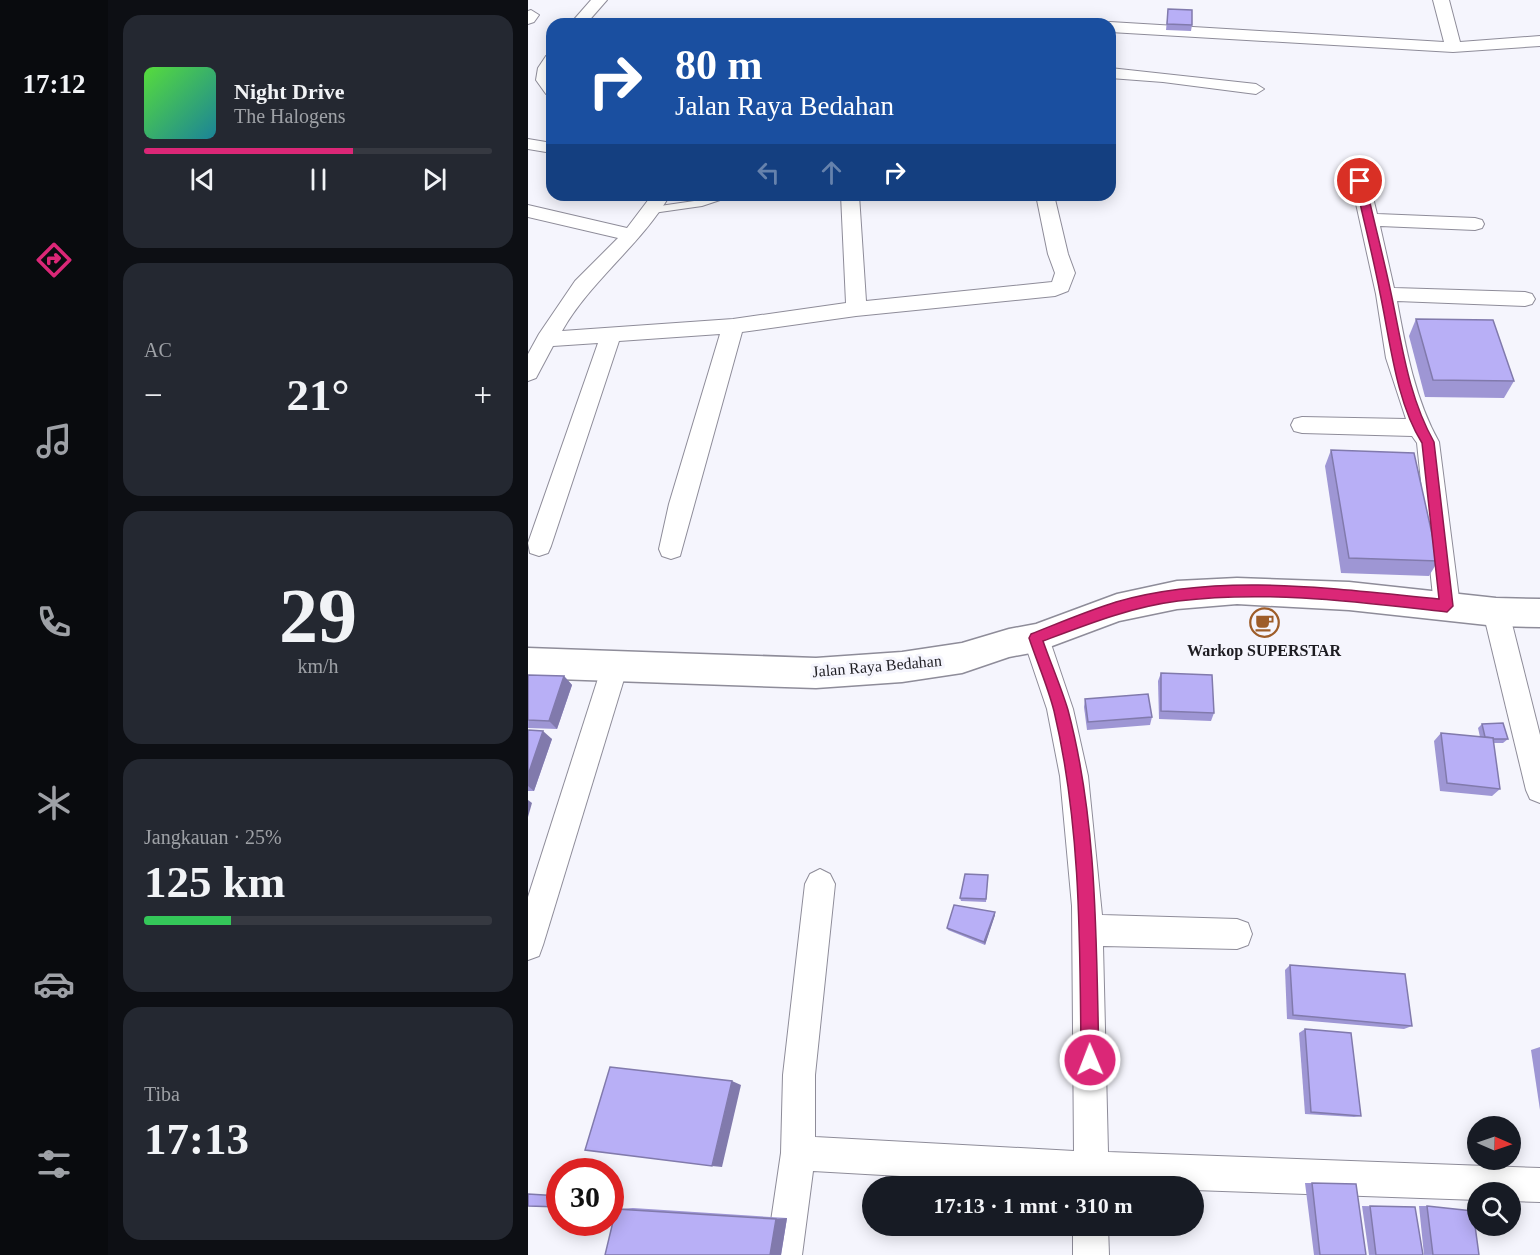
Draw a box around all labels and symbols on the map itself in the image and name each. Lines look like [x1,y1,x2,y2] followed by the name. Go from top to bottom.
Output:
[1334,155,1385,206] pin
[1248,606,1280,638] cafe icon: Warkop SUPERSTAR
[1187,642,1341,660] place label: Warkop SUPERSTAR
[812,652,942,681] street label: Jalan Raya Bedahan
[1058,1028,1122,1092] position arrow
[1467,1116,1521,1170] north arrow
[546,1158,624,1236] speed limit sign: 30

